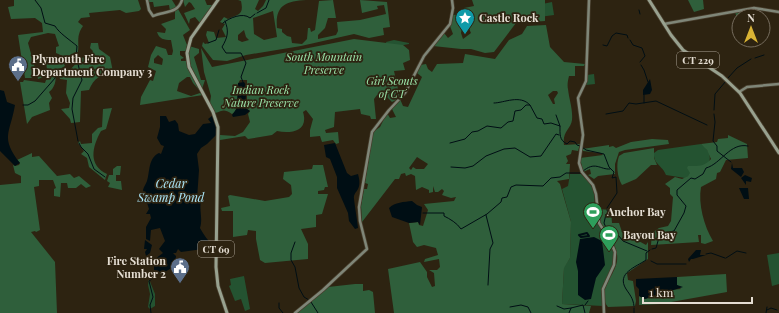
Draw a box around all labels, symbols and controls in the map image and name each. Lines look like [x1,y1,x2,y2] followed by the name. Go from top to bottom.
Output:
[454,7,476,35] place icon: Castle Rock
[731,8,771,48] north arrow
[479,10,539,25] place label: Castle Rock
[747,10,755,25] text: N
[285,49,362,77] park label: South Mountain Preserve
[32,51,152,79] place label: Plymouth Fire Department Company 3
[677,52,719,68] road number: CT 229
[7,54,29,82] public building icon: Plymouth Fire Department Company 3
[366,73,419,101] park label: Girl Scouts of CT
[222,82,299,110] park label: Indian Rock Nature Preserve
[137,175,205,205] water label: Cedar Swamp Pond
[582,201,604,229] sports icon: Anchor Bay
[606,204,666,219] place label: Anchor Bay
[598,224,620,252] sports icon: Bayou Bay
[623,227,676,242] place label: Bayou Bay
[198,241,234,257] road number: CT 69
[107,253,166,281] place label: Fire Station Number 2
[169,256,191,284] public building icon: Fire Station Number 2
[643,279,752,305] scale bar
[649,284,674,300] text: 1 km

